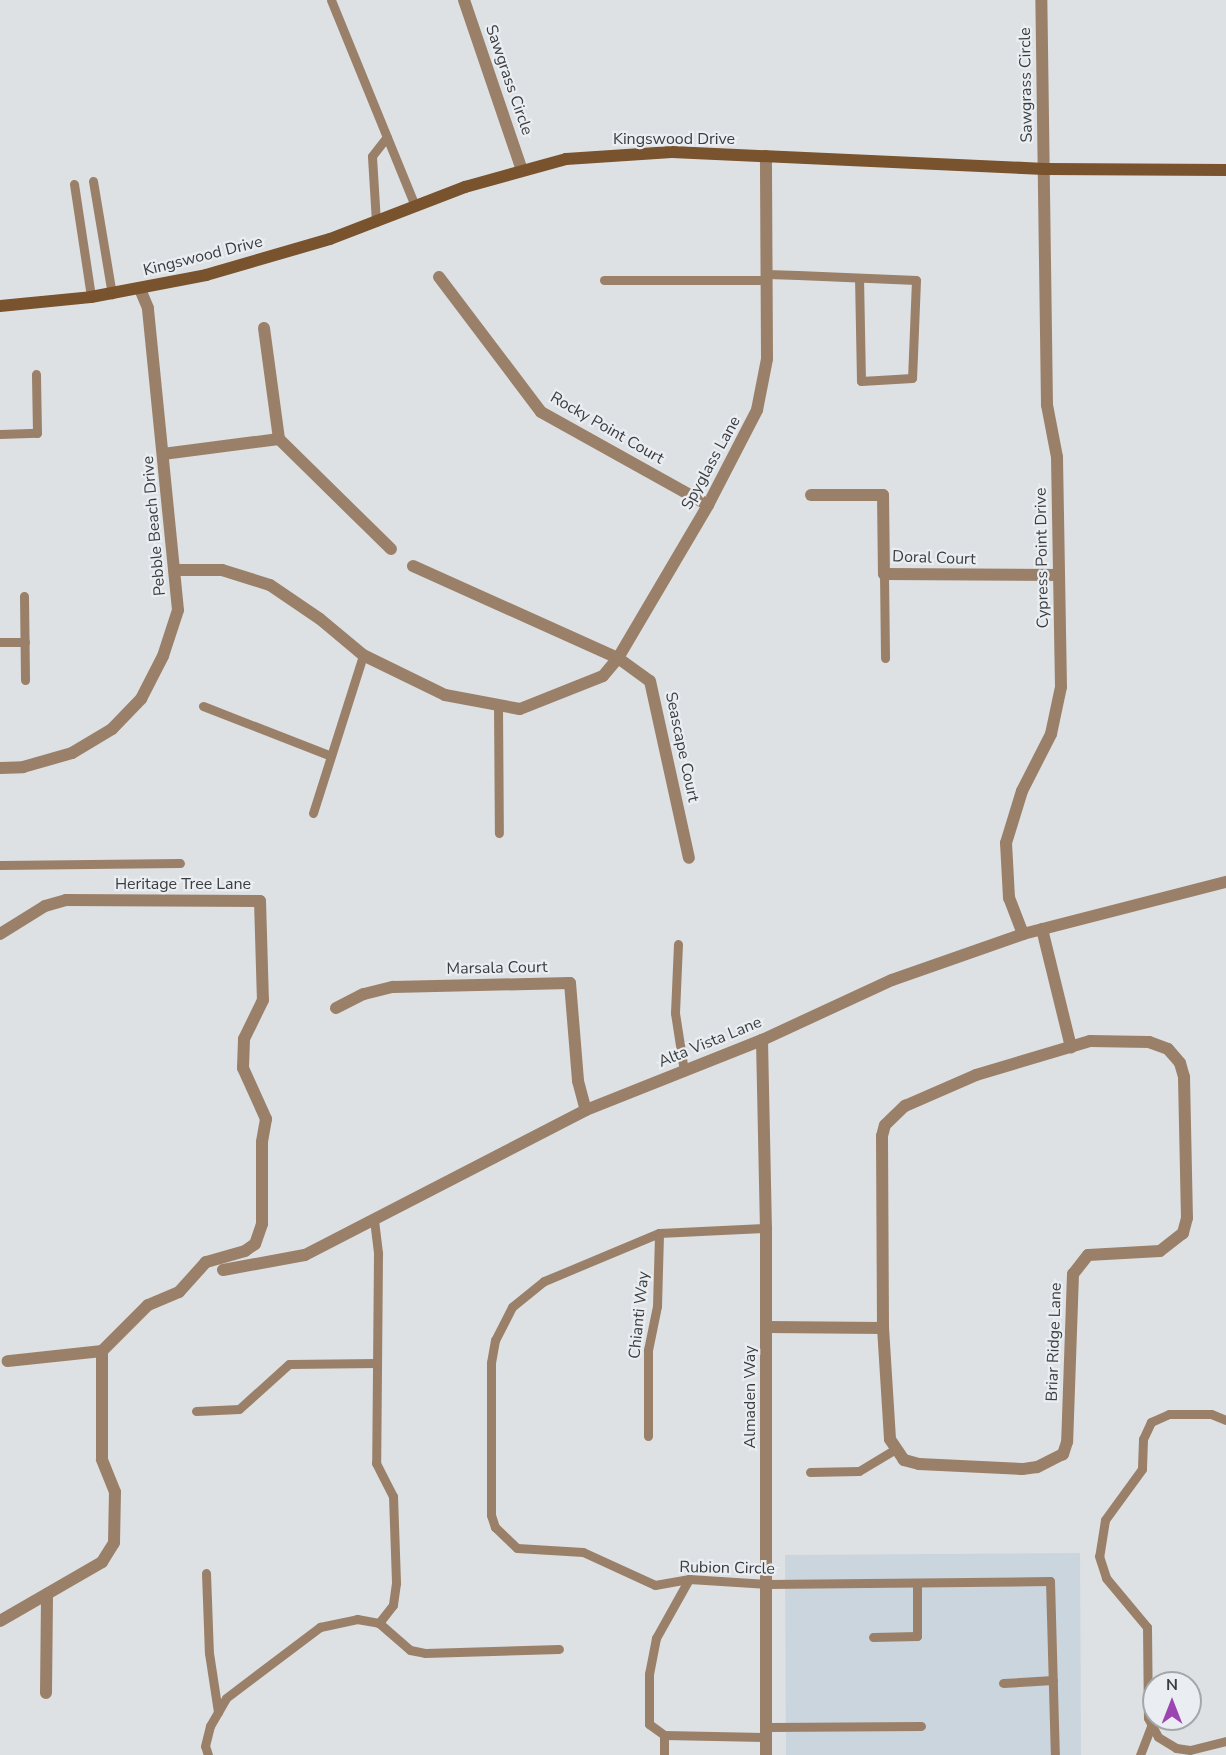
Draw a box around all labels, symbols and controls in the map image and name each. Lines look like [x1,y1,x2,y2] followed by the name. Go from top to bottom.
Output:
[481,22,537,138] street label: Sawgrass Circle
[1015,27,1037,143] street label: Sawgrass Circle
[613,129,735,149] street label: Kingswood Drive
[141,232,265,280] street label: Kingswood Drive
[547,388,667,468] street label: Rocky Point Court
[677,413,745,513] street label: Spyglass Lane
[138,455,170,597] street label: Pebble Beach Drive
[1031,487,1053,629] street label: Cypress Point Drive
[892,547,976,569] street label: Doral Court
[661,690,703,804] street label: Seascape Court
[115,874,251,894] street label: Heritage Tree Lane
[446,958,548,978] street label: Marsala Court
[656,1013,764,1071] street label: Alta Vista Lane
[625,1270,653,1360] street label: Chianti Way
[1042,1282,1066,1402] street label: Briar Ridge Lane
[740,1346,760,1448] street label: Almaden Way
[679,1558,775,1578] street label: Rubion Circle
[1142,1671,1202,1731] north arrow
[1166,1674,1178,1696] text: N

